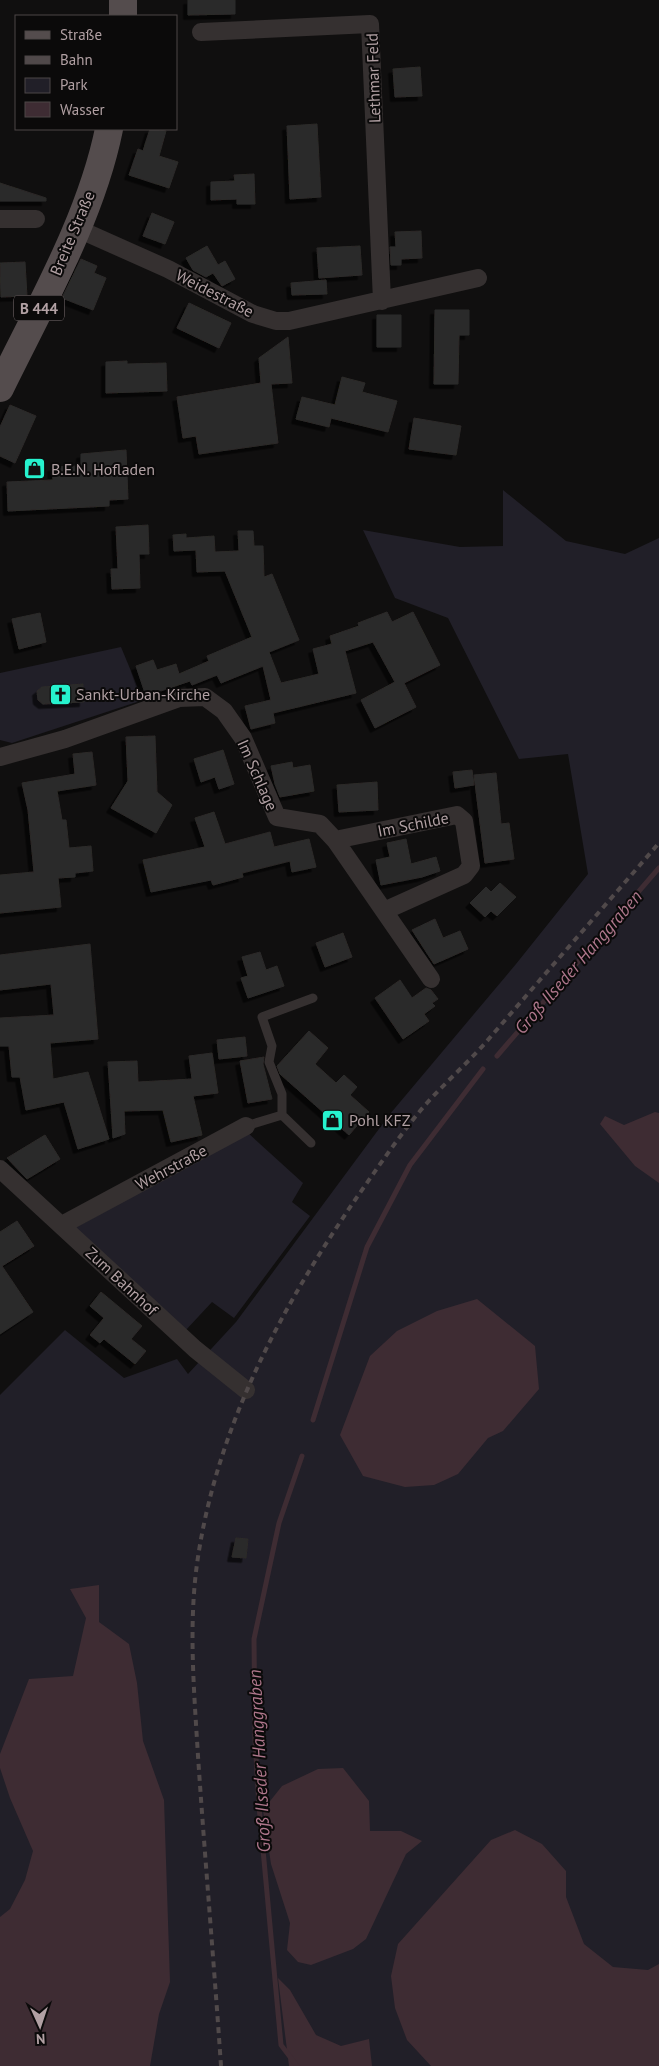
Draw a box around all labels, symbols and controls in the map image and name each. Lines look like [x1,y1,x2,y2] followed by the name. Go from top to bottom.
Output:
[15,15,178,130] legend
[60,25,102,44] text: Straße
[361,33,385,123] street label: Lethmar Feld
[60,50,93,69] text: Bahn
[60,75,88,94] text: Park
[60,100,105,119] text: Wasser
[45,188,99,278] street label: Breite Straße
[173,265,257,321] street label: Weidestraße
[14,296,64,320] road number: B 444
[23,457,47,481] shop icon: B.E.N. Hofladen
[51,459,155,479] place label: B.E.N. Hofladen
[48,682,72,706] church icon: Sankt-Urban-Kirche
[76,684,210,704] place label: Sankt-Urban-Kirche
[233,736,283,814] street label: Im Schlage
[376,807,450,841] street label: Im Schilde
[509,885,647,1039] water label: Groß Ilseder Hanggraben
[321,1108,345,1132] shop icon: Pohl KFZ
[349,1110,411,1130] place label: Pohl KFZ
[132,1140,210,1194] street label: Wehrstraße
[82,1243,163,1320] street label: Zum Bahnhof
[243,1669,275,1853] water label: Groß Ilseder Hanggraben
[15,2001,65,2051] north arrow
[36,2030,46,2048] text: N

